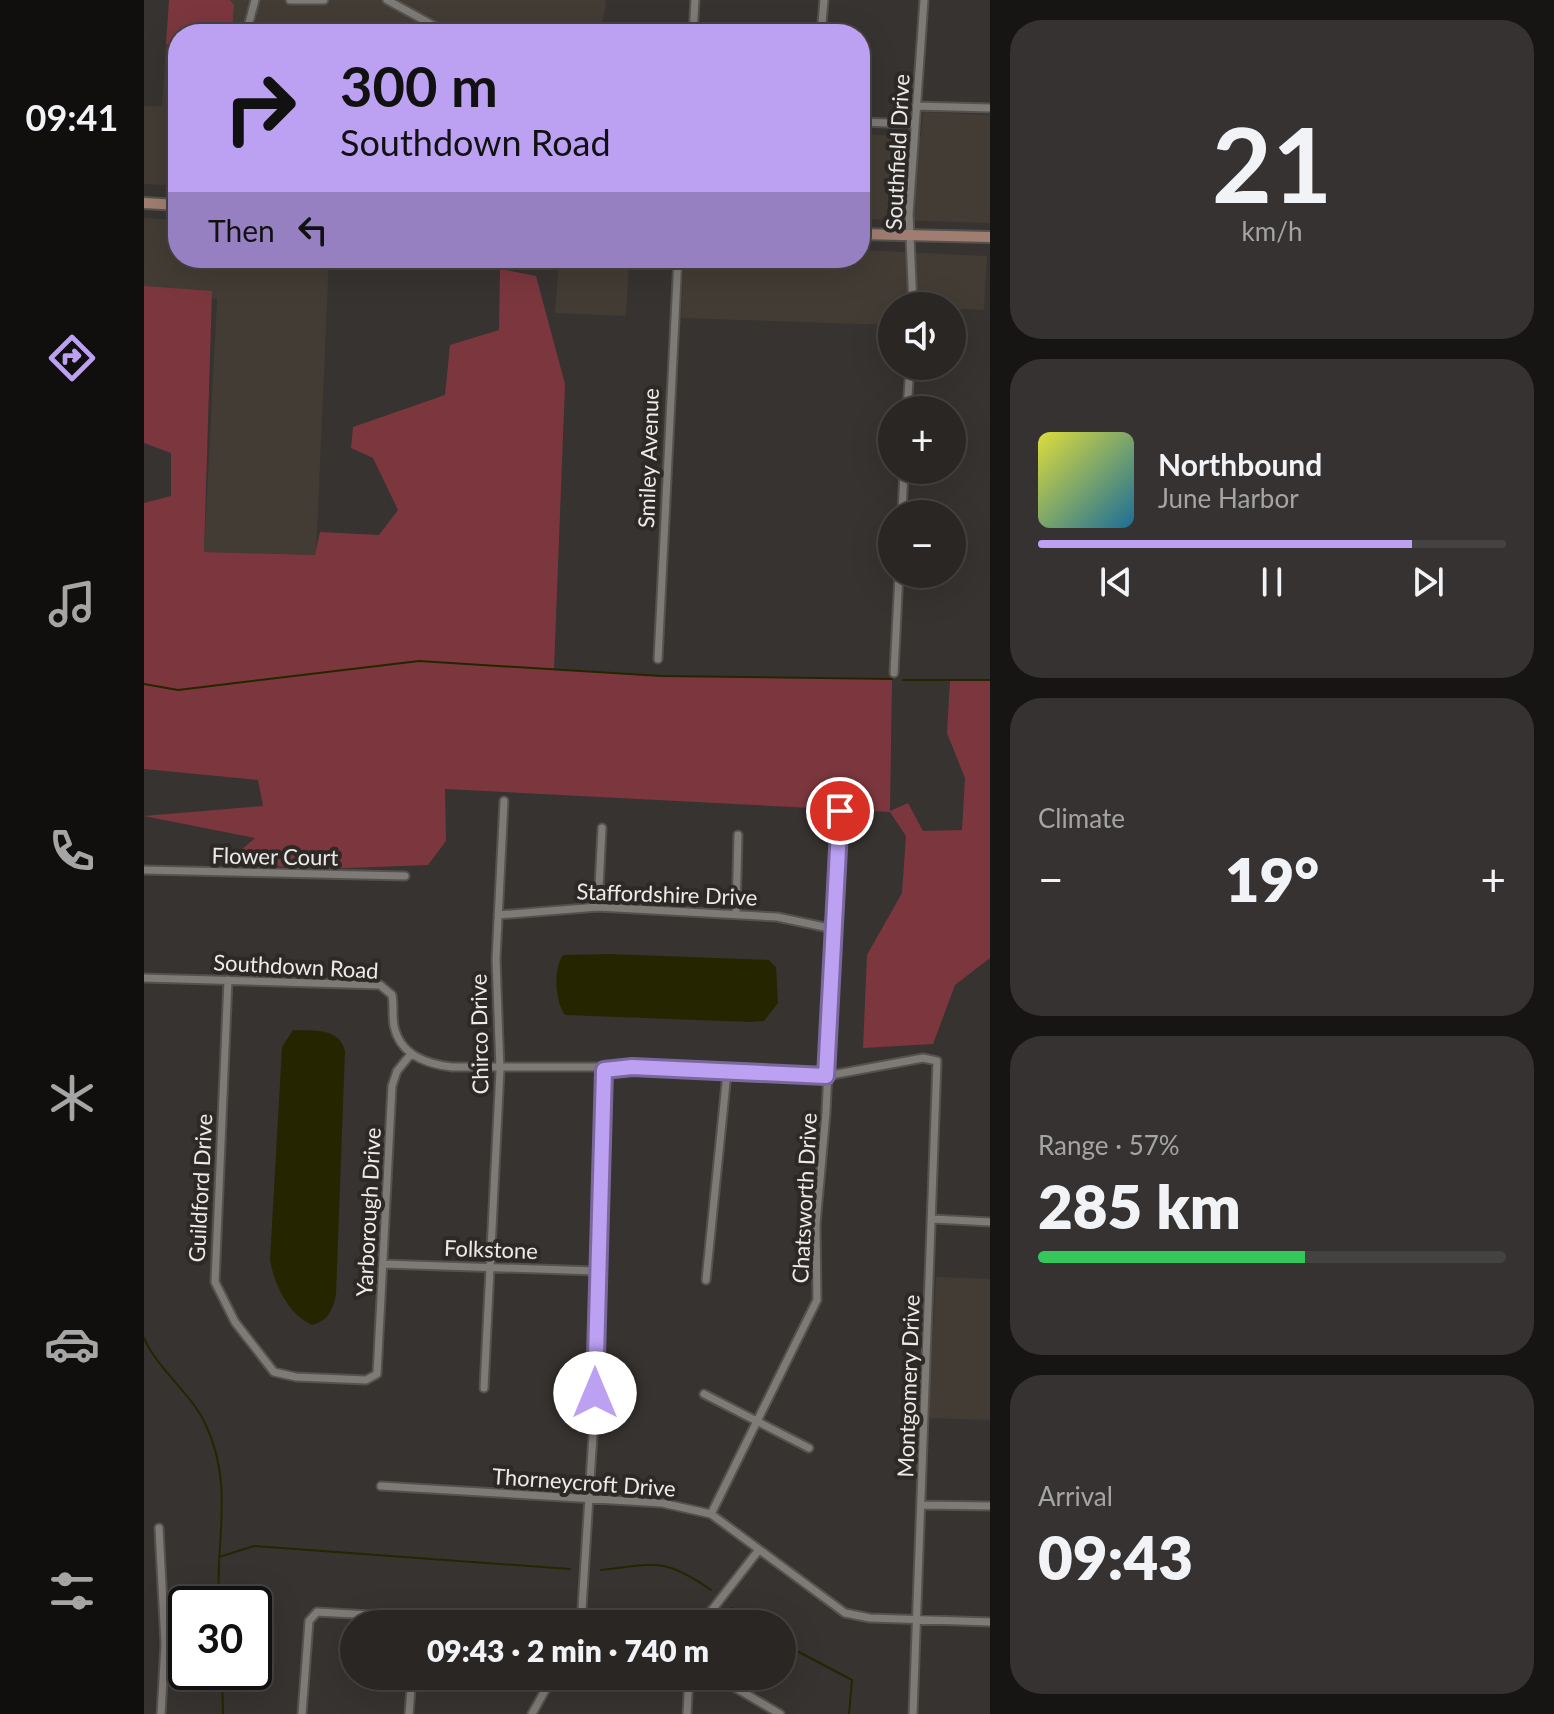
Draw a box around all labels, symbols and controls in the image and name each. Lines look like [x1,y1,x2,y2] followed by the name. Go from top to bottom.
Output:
[340,52,498,119] text: 300 m
[208,56,312,160] icon: right
[879,73,915,231] street label: Southfield Drive
[26,95,118,139] text: 09:41
[1212,100,1332,225] text: 21
[340,120,611,164] text: Southdown Road
[291,208,335,252] icon: left
[208,212,275,248] text: Then
[1242,215,1302,247] text: km/h
[878,292,966,588] map controls
[878,292,966,380] button: sound
[44,330,100,386] icon: directions
[632,388,664,528] street label: Smiley Avenue
[878,396,966,484] button: +
[1158,446,1322,482] text: Northbound
[1158,482,1299,514] text: June Harbor
[878,500,966,588] button: −
[1094,560,1138,604] icon: previous
[1250,560,1294,604] icon: pause
[1406,560,1450,604] icon: next
[44,576,100,632] icon: music
[806,777,874,845] pin
[818,789,862,833] icon: arrive
[1038,802,1125,834] text: Climate
[44,823,100,879] icon: phone
[211,841,339,871] street label: Flower Court
[1225,843,1319,915] text: 19°
[1038,853,1064,905] text: −
[1480,853,1506,905] text: +
[576,877,758,911] street label: Staffordshire Drive
[213,948,379,984] street label: Southdown Road
[464,973,494,1095] street label: Chirco Drive
[44,1070,100,1126] icon: climate
[786,1112,822,1284] street label: Chatsworth Drive
[183,1113,217,1263] street label: Guildford Drive
[350,1127,386,1297] street label: Yarborough Drive
[1038,1129,1180,1161] text: Range · 57%
[1038,1170,1241,1242] text: 285 km
[444,1234,538,1264] street label: Folkstone
[891,1294,925,1478] street label: Montgomery Drive
[44,1316,100,1372] icon: car
[553,1351,637,1435] position arrow
[491,1462,677,1502] street label: Thorneycroft Drive
[1038,1480,1113,1512] text: Arrival
[1038,1521,1193,1593] text: 09:43
[44,1563,100,1619] icon: filters
[168,1586,272,1690] speed limit sign: 30
[427,1632,709,1668] text: 09:43 · 2 min · 740 m

